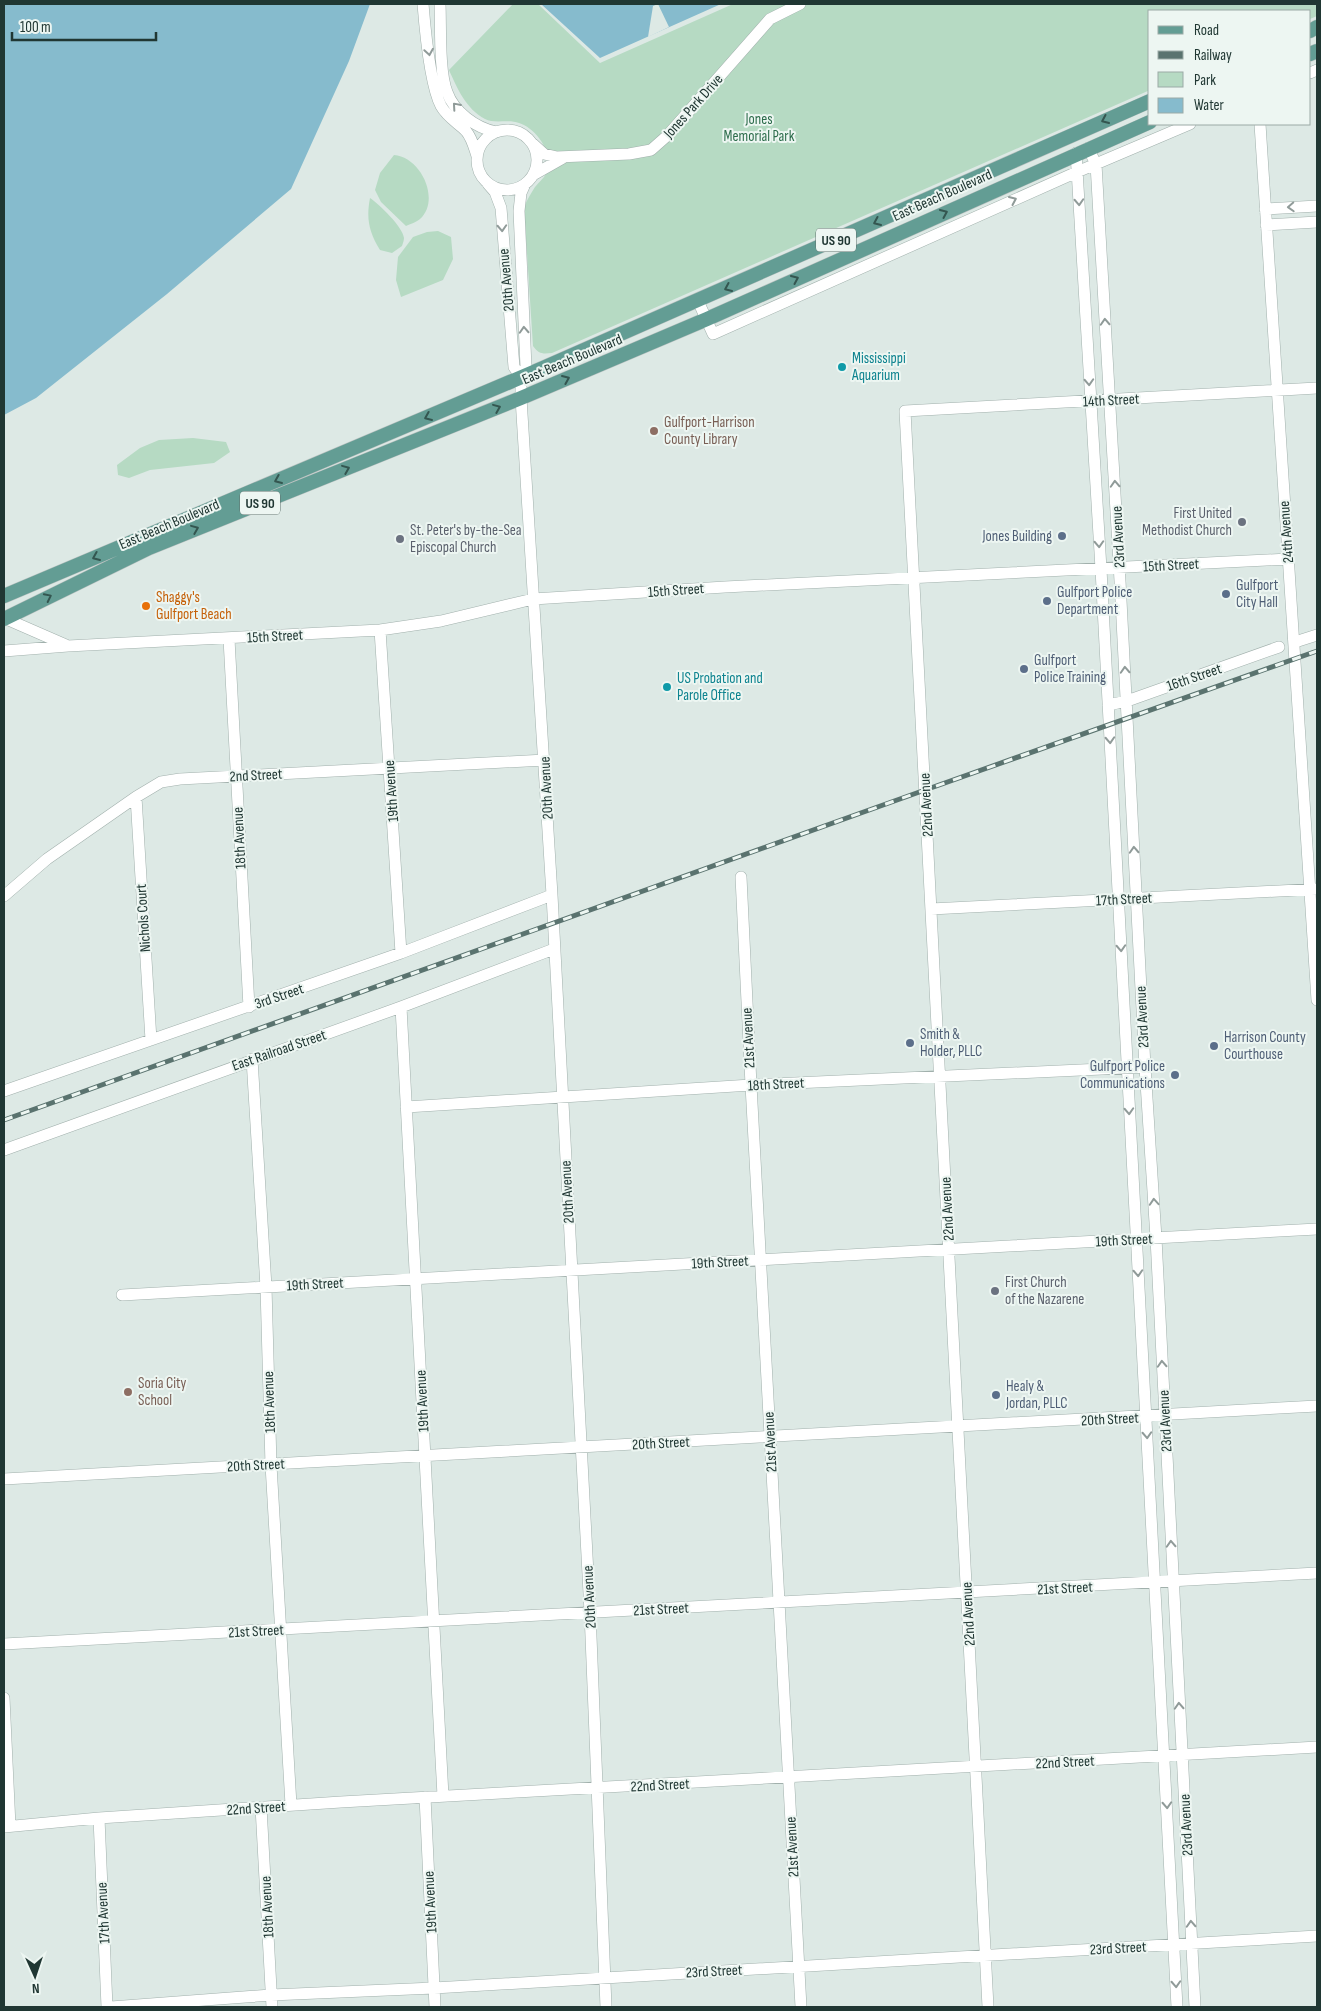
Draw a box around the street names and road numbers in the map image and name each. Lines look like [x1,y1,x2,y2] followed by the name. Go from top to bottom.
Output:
[659,70,727,143] street label: Jones Park Drive
[890,165,995,226] street label: East Beach Boulevard
[816,228,856,252] road number: US 90
[494,248,519,312] street label: 20th Avenue
[519,330,625,389] street label: East Beach Boulevard
[1082,390,1140,411] street label: 14th Street
[240,492,280,514] road number: US 90
[116,495,222,554] street label: East Beach Boulevard
[1275,500,1298,564] street label: 24th Avenue
[1107,506,1130,568] street label: 23rd Avenue
[1142,555,1200,576] street label: 15th Street
[647,579,705,602] street label: 15th Street
[246,626,304,647] street label: 15th Street
[1164,659,1225,696] street label: 16th Street
[535,756,558,820] street label: 20th Avenue
[380,759,403,823] street label: 19th Avenue
[229,765,283,786] street label: 2nd Street
[915,772,938,837] street label: 22nd Avenue
[228,807,251,869] street label: 18th Avenue
[132,883,155,953] street label: Nichols Court
[1095,889,1153,910] street label: 17th Street
[252,979,307,1014] street label: 3rd Street
[1131,986,1154,1048] street label: 23rd Avenue
[737,1007,760,1069] street label: 21st Avenue
[229,1025,329,1075] street label: East Railroad Street
[747,1074,805,1095] street label: 18th Street
[556,1160,579,1224] street label: 20th Avenue
[936,1176,959,1241] street label: 22nd Avenue
[1095,1229,1153,1251] street label: 19th Street
[691,1251,749,1273] street label: 19th Street
[286,1273,344,1295] street label: 19th Street
[411,1369,434,1432] street label: 19th Avenue
[259,1371,280,1433] street label: 18th Avenue
[1154,1390,1177,1452] street label: 23rd Avenue
[1081,1408,1140,1431] street label: 20th Street
[759,1411,782,1473] street label: 21st Avenue
[632,1432,691,1455] street label: 20th Street
[227,1454,286,1477] street label: 20th Street
[578,1565,601,1629] street label: 20th Avenue
[1037,1578,1094,1599] street label: 21st Street
[957,1581,980,1646] street label: 22nd Avenue
[633,1599,690,1620] street label: 21st Street
[228,1621,285,1642] street label: 21st Street
[1035,1751,1095,1774] street label: 22nd Street
[630,1774,690,1797] street label: 22nd Street
[1175,1794,1198,1856] street label: 23rd Avenue
[226,1797,287,1820] street label: 22nd Street
[781,1816,804,1878] street label: 21st Avenue
[419,1870,442,1933] street label: 19th Avenue
[256,1876,279,1938] street label: 18th Avenue
[92,1882,115,1944] street label: 17th Avenue
[1089,1938,1147,1959] street label: 23rd Street
[685,1961,743,1982] street label: 23rd Street

